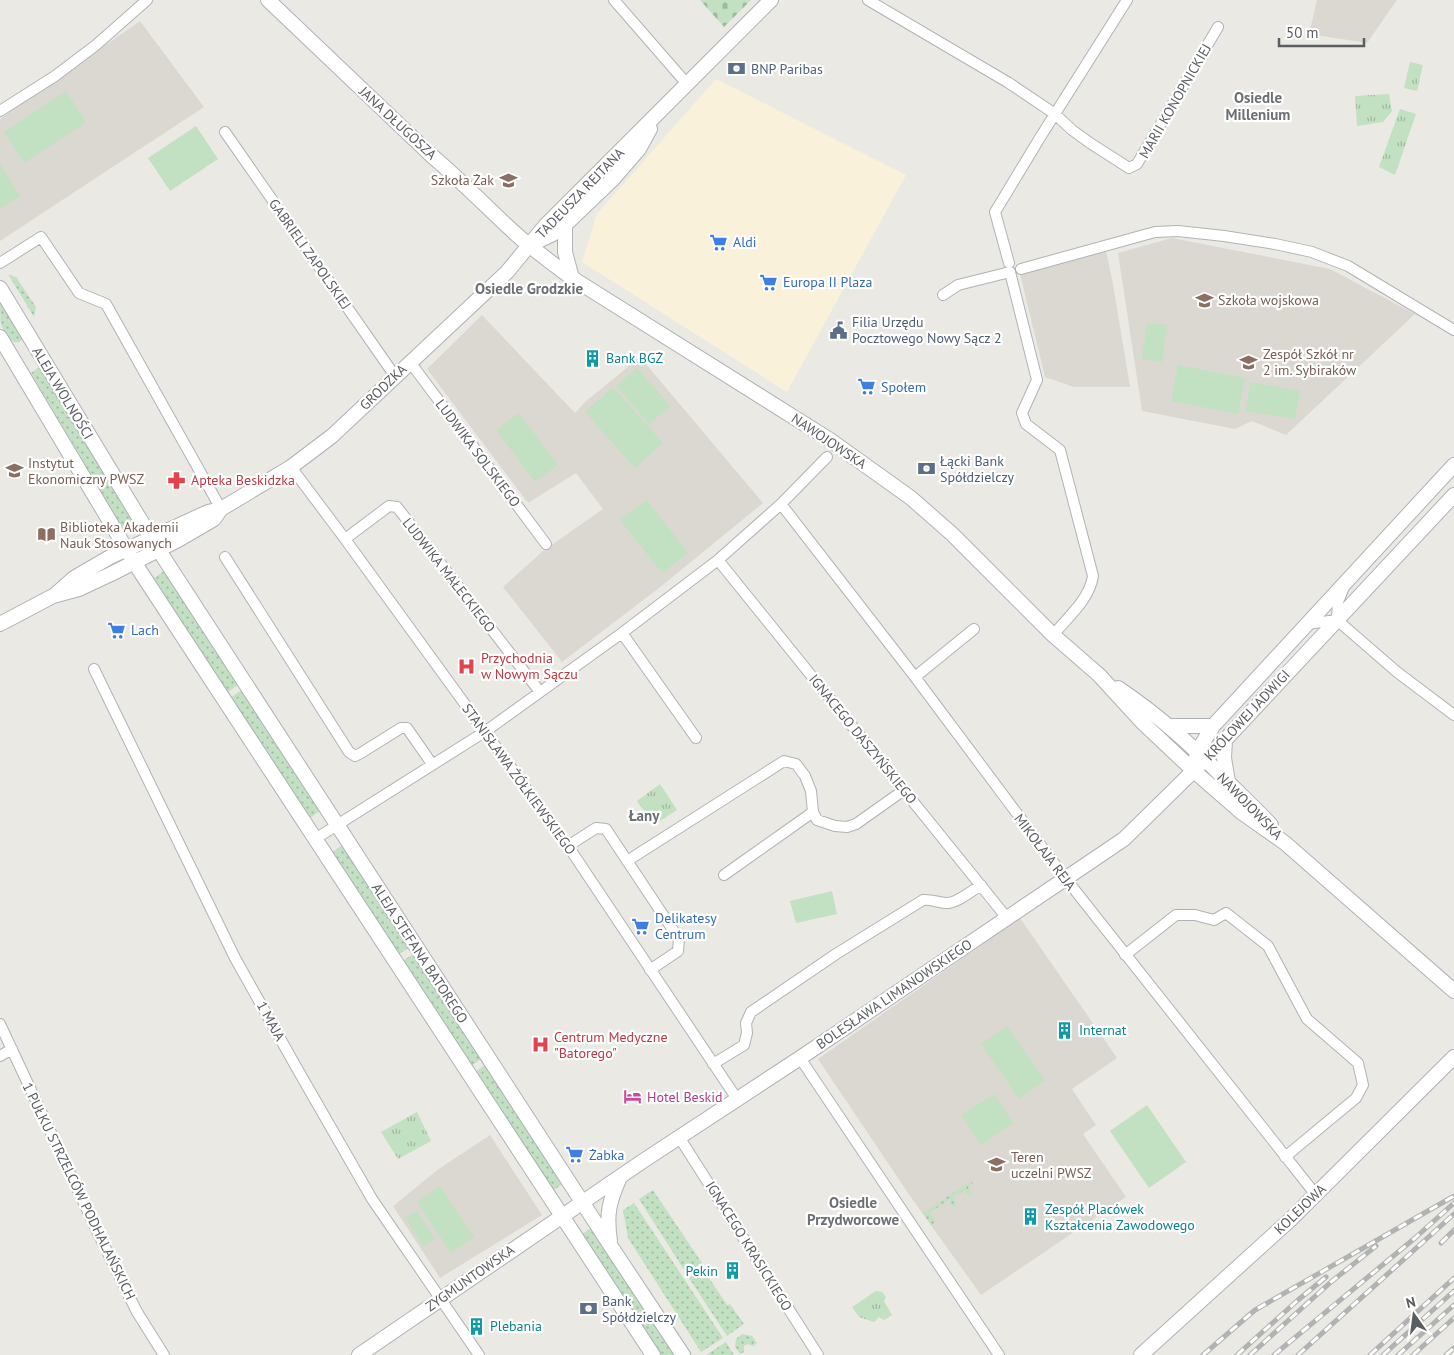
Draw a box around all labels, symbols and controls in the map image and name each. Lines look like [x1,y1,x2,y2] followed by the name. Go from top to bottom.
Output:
[1279,15,1364,47] scale bar
[1286,23,1319,42] text: 50 m
[1135,40,1215,162] street label: MARII KONOPNICKIEJ
[727,59,747,79] bank icon: BNP Paribas
[751,60,823,78] place label: BNP Paribas
[355,82,441,164] street label: JANA DŁUGOSZA
[1226,88,1290,124] district label: Osiedle Millenium
[532,143,629,242] street label: TADEUSZA REJTANA
[498,170,518,190] school or university icon: Szkoła Żak
[431,171,494,189] place label: Szkoła Żak
[265,195,355,313] street label: GABRIELI ZAPOLSKIEJ
[709,232,729,252] supermarket icon: Aldi
[733,233,757,251] place label: Aldi
[759,272,779,292] supermarket icon: Europa II Plaza
[783,273,873,291] place label: Europa II Plaza
[475,279,583,298] district label: Osiedle Grodzkie
[1194,290,1214,310] school or university icon: Szkoła wojskowa
[1218,291,1319,309] place label: Szkoła wojskowa
[852,313,1002,347] place label: Filia Urzędu Pocztowego Nowy Sącz 2
[828,320,848,340] public building icon: Filia Urzędu Pocztowego Nowy Sącz 2
[28,343,98,443] street label: ALEJA WOLNOŚCI
[1263,345,1357,379] place label: Zespół Szkół nr 2 im. Sybiraków
[582,348,602,368] building icon: Bank BGŻ
[606,349,664,367] place label: Bank BGŻ
[1239,352,1259,372] school or university icon: Zespół Szkół nr 2 im. Sybiraków
[356,360,411,414] street label: GRODZKA
[857,377,877,397] supermarket icon: Społem
[881,378,926,396] place label: Społem
[432,396,524,510] street label: LUDWIKA SOLSKIEGO
[788,409,871,473] street label: NAWOJOWSKA
[940,452,1015,486] place label: Łącki Bank Spółdzielczy
[28,454,144,488] place label: Instytut Ekonomiczny PWSZ
[916,459,936,479] bank icon: Łącki Bank Spółdzielczy
[4,461,24,481] school or university icon: Instytut Ekonomiczny PWSZ
[167,470,187,490] pharmacy icon: Apteka Beskidzka
[191,471,295,489] place label: Apteka Beskidzka
[399,514,499,636] street label: LUDWIKA MAŁECKIEGO
[60,518,179,552] place label: Biblioteka Akademii Nauk Stosowanych
[36,525,56,545] library icon: Biblioteka Akademii Nauk Stosowanych
[107,620,127,640] supermarket icon: Lach
[131,621,159,639] place label: Lach
[481,649,578,683] place label: Przychodnia w Nowym Sączu
[457,656,477,676] hospital icon: Przychodnia w Nowym Sączu
[1200,666,1294,764] street label: KRÓLOWEJ JADWIGI
[805,670,921,808] street label: IGNACEGO DASZYŃSKIEGO
[458,700,580,858] street label: STANISŁAWA ŻÓŁKIEWSKIEGO
[1213,769,1287,844] street label: NAWOJOWSKA
[629,806,660,825] district label: Łany
[1010,810,1080,895] street label: MIKOŁAJA REJA
[368,880,472,1026] street label: ALEJA STEFANA BATOREGO
[655,909,717,943] place label: Delikatesy Centrum
[631,916,651,936] supermarket icon: Delikatesy Centrum
[813,935,975,1053] street label: BOLESŁAWA LIMANOWSKIEGO
[253,998,290,1045] street label: 1 MAJA
[1055,1020,1075,1040] building icon: Internat
[1079,1021,1127,1039] place label: Internat
[554,1028,668,1062] place label: Centrum Medyczne "Batorego"
[530,1035,550,1055] hospital icon: Centrum Medyczne "Batorego"
[18,1079,140,1303] street label: 1 PUŁKU STRZELCÓW PODHALAŃSKICH
[623,1087,643,1107] hotel icon: Hotel Beskid
[647,1088,723,1106] place label: Hotel Beskid
[565,1145,585,1165] supermarket icon: Żabka
[589,1146,625,1164] place label: Żabka
[1011,1148,1092,1182] place label: Teren uczelni PWSZ
[987,1155,1007,1175] school or university icon: Teren uczelni PWSZ
[702,1178,796,1314] street label: IGNACEGO KRASICKIEGO
[1270,1179,1330,1238] street label: KOLEJOWA
[807,1193,899,1229] district label: Osiedle Przydworcowe
[1045,1200,1195,1234] place label: Zespół Placówek Kształcenia Zawodowego
[1021,1207,1041,1227] building icon: Zespół Placówek Kształcenia Zawodowego
[422,1240,519,1315] street label: ZYGMUNTOWSKA
[722,1261,742,1281] building icon: Pekin
[685,1262,718,1280] place label: Pekin
[1389,1290,1439,1340] north arrow
[602,1292,677,1326] place label: Bank Spółdzielczy
[1404,1293,1417,1312] text: N
[578,1299,598,1319] bank icon: Bank Spółdzielczy
[466,1316,486,1336] building icon: Plebania
[490,1317,542,1335] place label: Plebania

